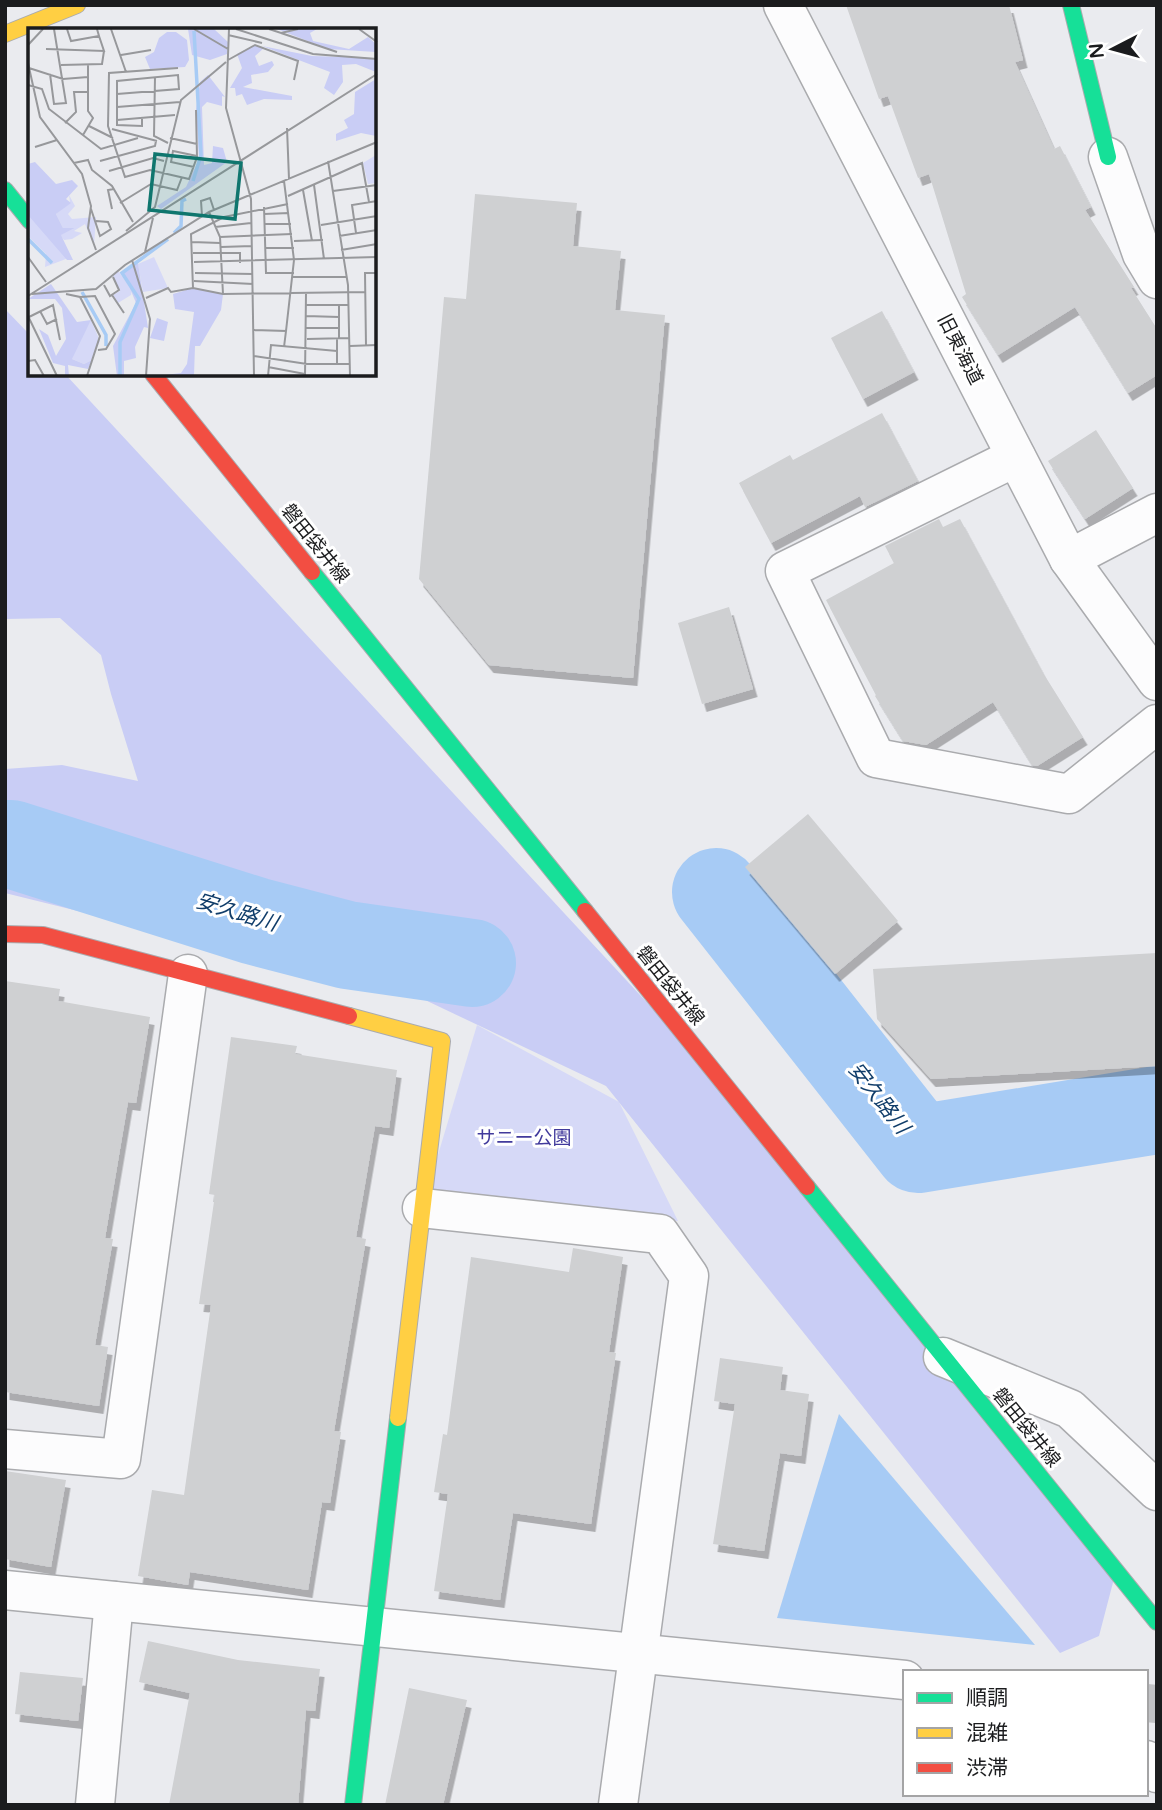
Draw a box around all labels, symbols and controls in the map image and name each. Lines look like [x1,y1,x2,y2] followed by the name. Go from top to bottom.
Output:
[1078,14,1148,84] north arrow
[28,28,376,376] inset map
[1085,42,1109,59] text: N
[933,311,987,388] street label: 旧東海道
[277,500,354,587] street label: 磐田袋井線
[193,888,283,937] water label: 安久路川
[632,942,709,1029] street label: 磐田袋井線
[843,1058,916,1141] water label: 安久路川
[476,1127,572,1149] park label: サニー公園
[988,1384,1065,1471] street label: 磐田袋井線
[903,1670,1148,1796] legend
[966,1686,1008,1711] text: 順調
[966,1721,1008,1746] text: 混雑
[966,1756,1008,1781] text: 渋滞

